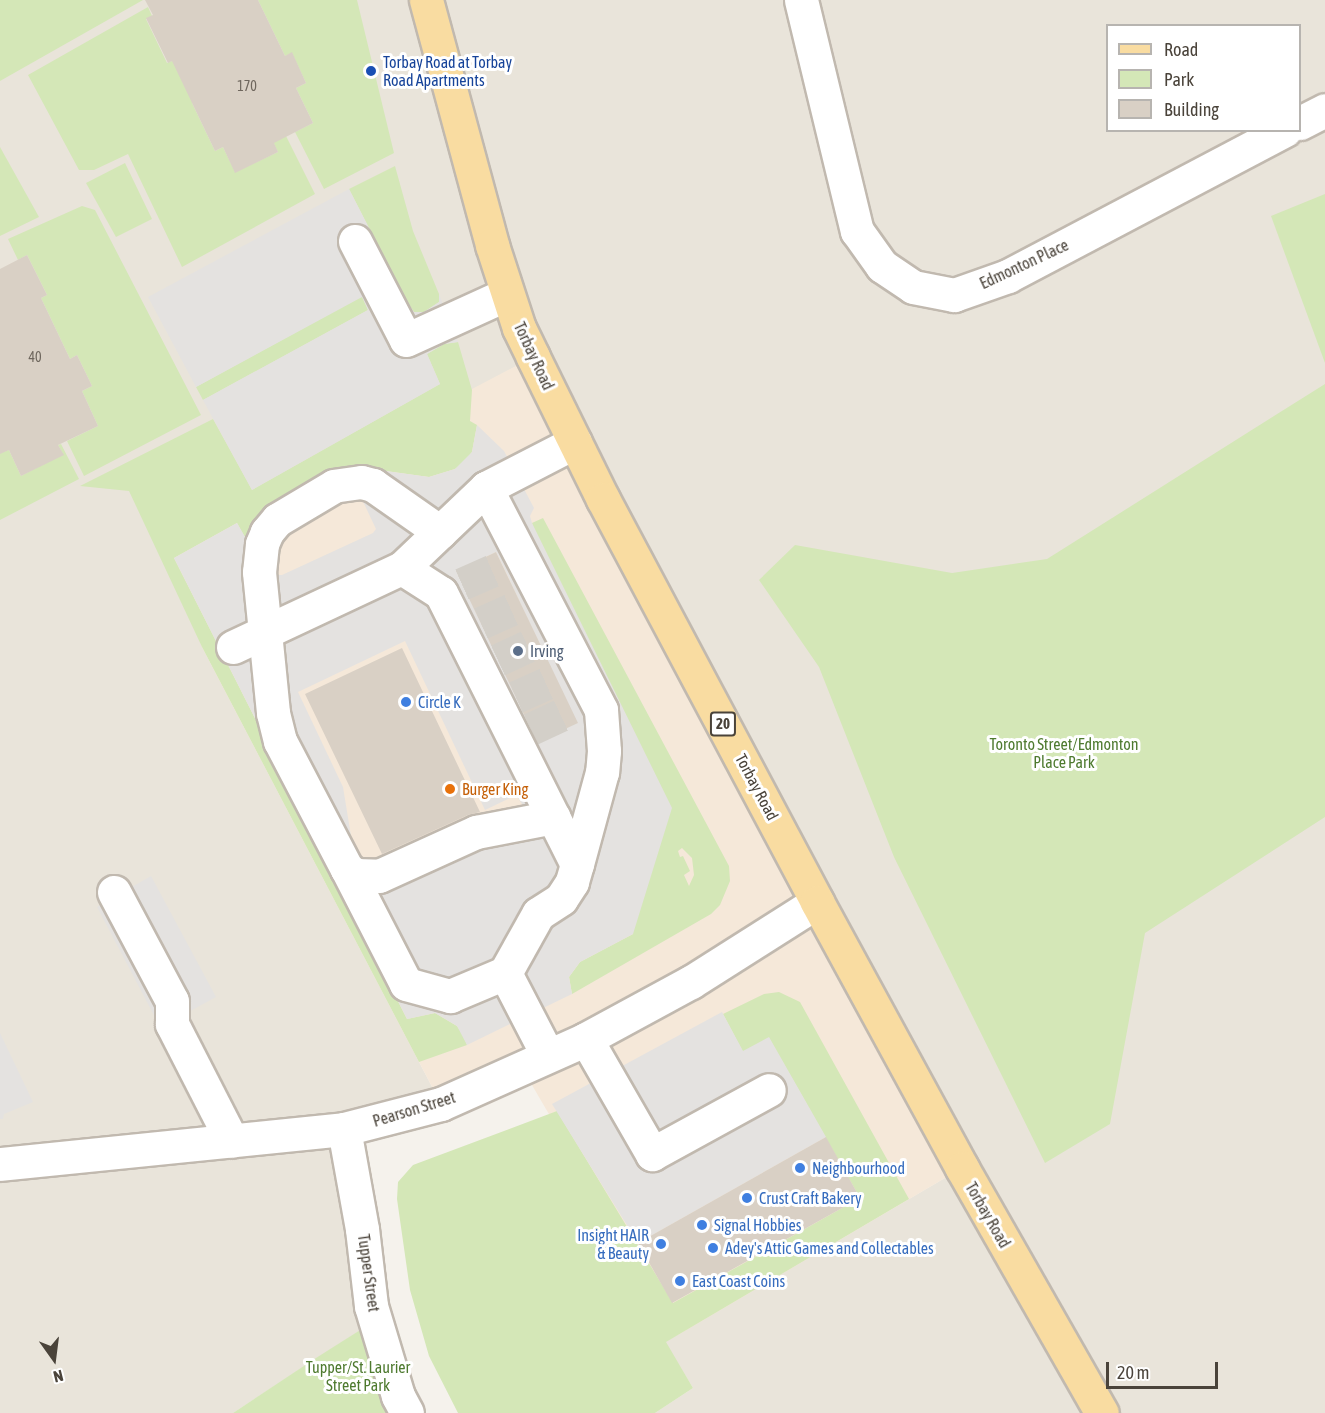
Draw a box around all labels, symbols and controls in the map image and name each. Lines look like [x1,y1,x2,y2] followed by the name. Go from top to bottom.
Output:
[1106,24,1301,132] legend
[1164,39,1198,60] text: Road
[383,52,512,90] place label: Torbay Road at Torbay Road Apartments
[364,64,378,78] marker: Torbay Road at Torbay Road Apartments
[1164,69,1194,90] text: Park
[237,78,257,94] house number: 170
[1164,99,1219,120] text: Building
[977,235,1071,293] street label: Edmonton Place
[510,319,558,393] street label: Torbay Road
[28,349,42,365] house number: 40
[530,641,564,661] place label: Irving
[511,644,525,658] marker: Irving
[418,692,461,712] place label: Circle K
[399,695,413,709] marker: Circle K
[710,712,736,736] road number: 20
[989,734,1139,772] park label: Toronto Street/Edmonton Place Park
[731,750,783,824] street label: Torbay Road
[462,779,528,799] place label: Burger King
[443,782,457,796] marker: Burger King
[370,1087,458,1131] street label: Pearson Street
[812,1158,905,1178] place label: Neighbourhood
[793,1161,807,1175] marker: Neighbourhood
[962,1179,1014,1251] street label: Torbay Road
[759,1188,862,1208] place label: Crust Craft Bakery
[740,1191,754,1205] marker: Crust Craft Bakery
[714,1215,801,1235] place label: Signal Hobbies
[695,1218,709,1232] marker: Signal Hobbies
[577,1225,649,1263] place label: Insight HAIR & Beauty
[354,1233,384,1313] street label: Tupper Street
[654,1237,668,1251] marker: Insight HAIR & Beauty
[725,1238,934,1258] place label: Adey's Attic Games and Collectables
[706,1241,720,1255] marker: Adey's Attic Games and Collectables
[692,1271,785,1291] place label: East Coast Coins
[673,1274,687,1288] marker: East Coast Coins
[24,1329,84,1389] north arrow
[1109,1350,1222,1388] scale bar
[306,1357,410,1395] park label: Tupper/St. Laurier Street Park
[1117,1362,1149,1383] text: 20 m
[52,1367,65,1386] text: N

